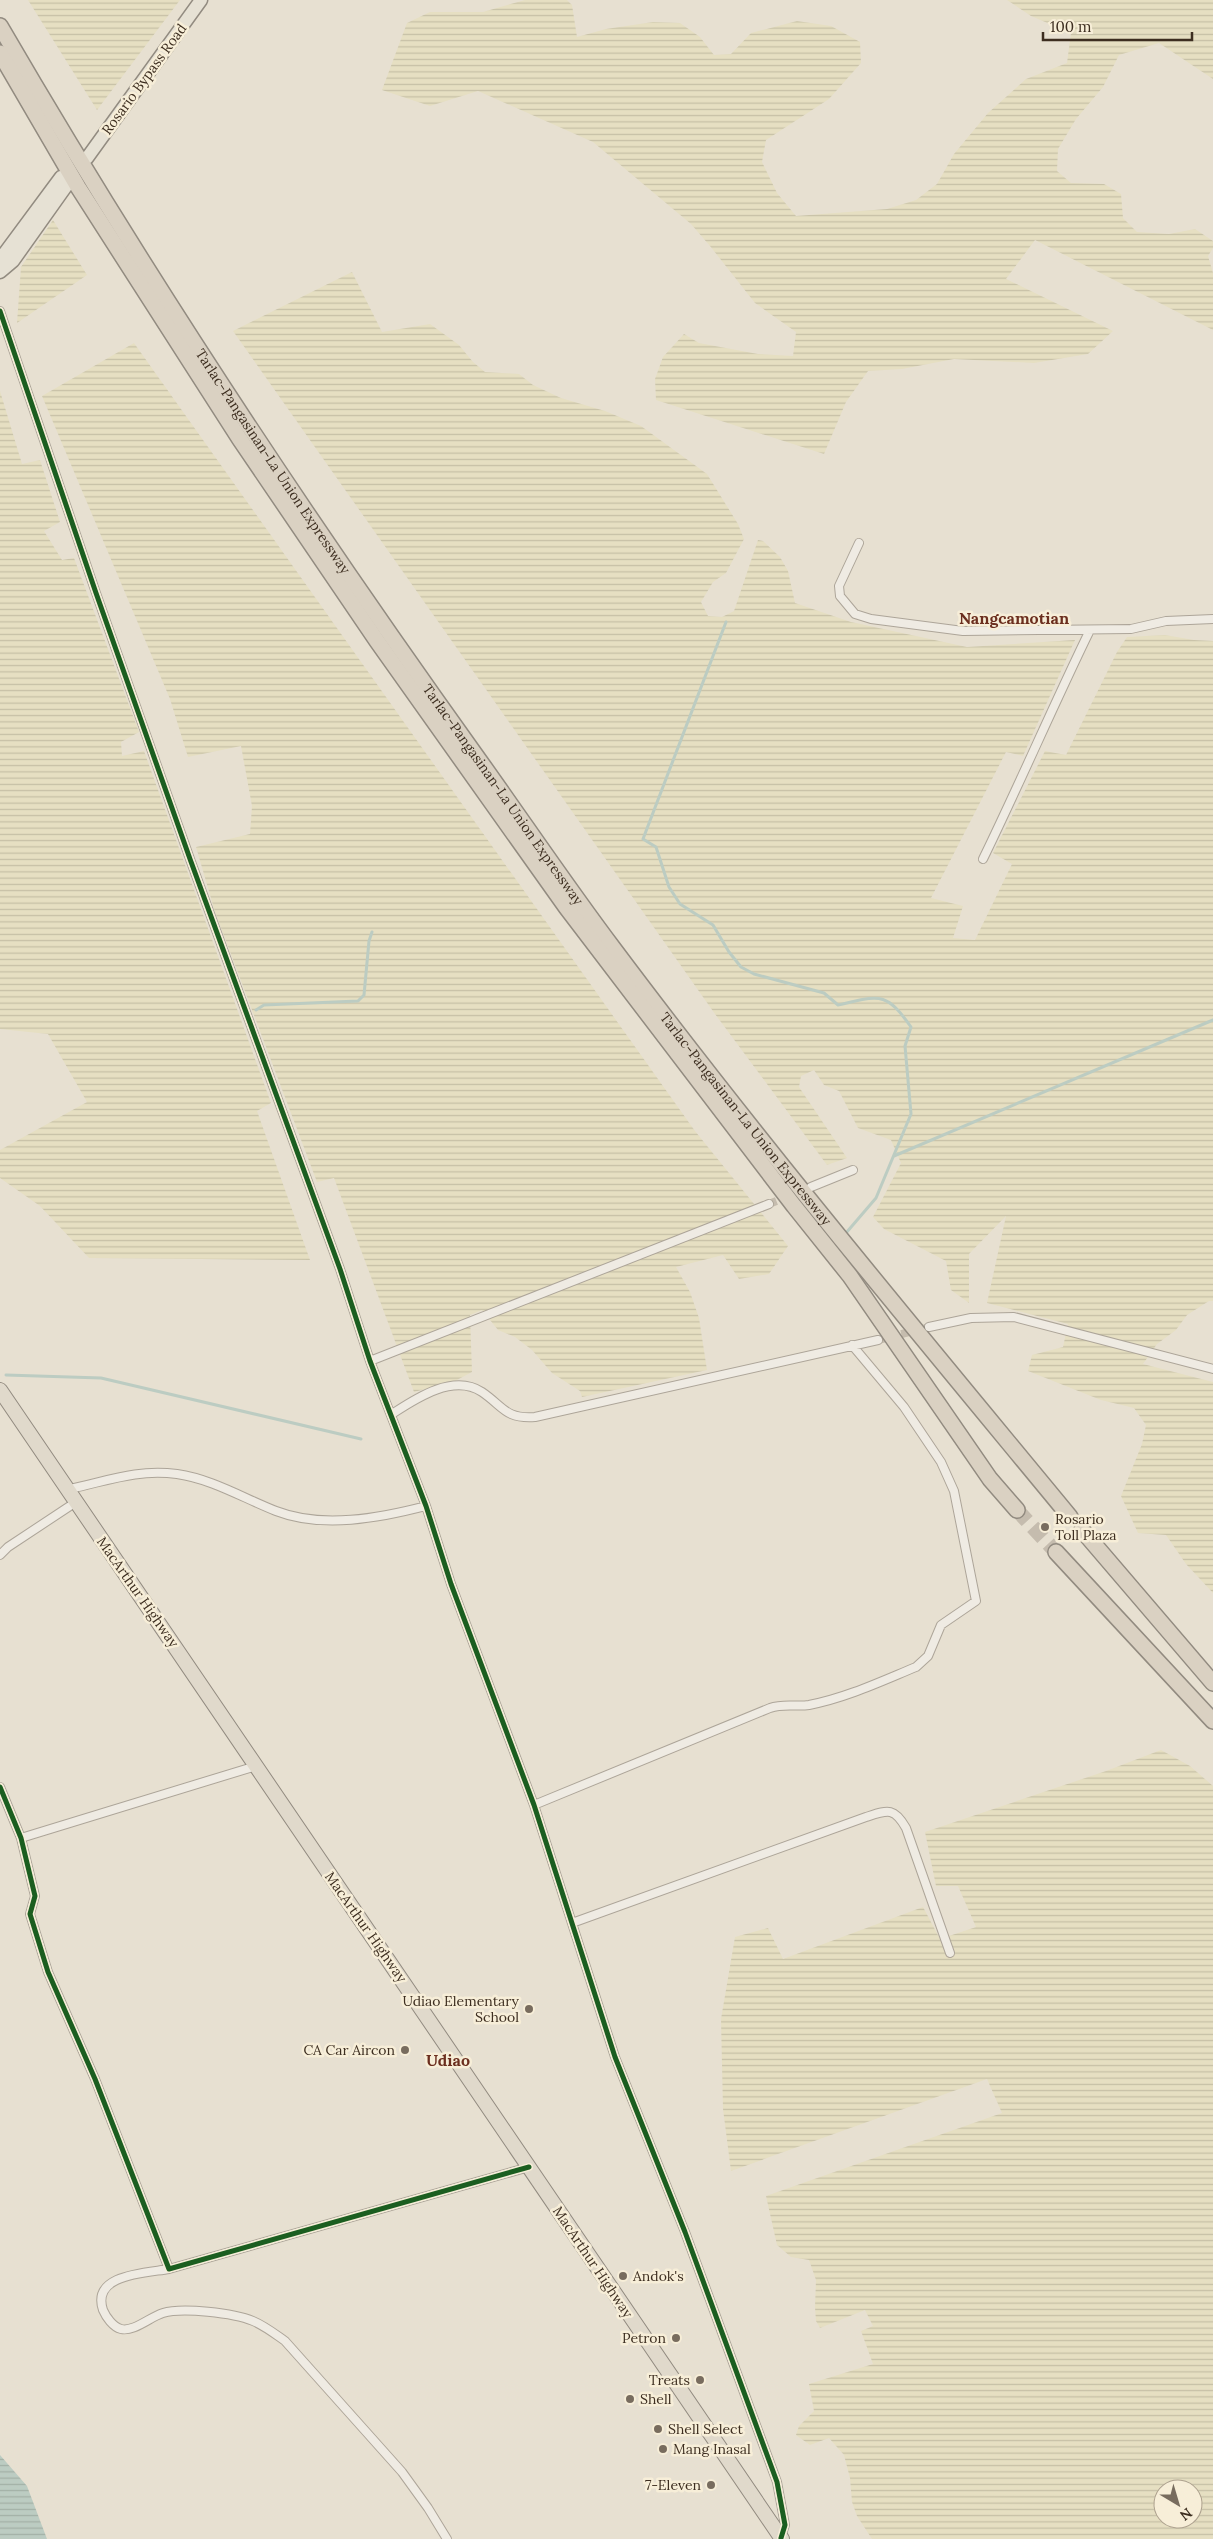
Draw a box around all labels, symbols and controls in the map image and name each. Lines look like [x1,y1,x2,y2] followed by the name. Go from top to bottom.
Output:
[1043,10,1192,42] scale bar
[1050,17,1091,36] text: 100 m
[98,20,190,138] street label: Rosario Bypass Road
[192,345,355,578] street label: Tarlac-Pangasinan-La Union Expressway
[959,608,1069,628] district label: Nangcamotian
[419,681,588,909] street label: Tarlac-Pangasinan-La Union Expressway
[656,1009,836,1229] street label: Tarlac-Pangasinan-La Union Expressway
[1055,1510,1117,1544] place label: Rosario Toll Plaza
[1039,1521,1051,1533] marker: Rosario Toll Plaza
[93,1533,183,1651] street label: MacArthur Highway
[321,1868,411,1986] street label: MacArthur Highway
[402,1992,520,2026] place label: Udiao Elementary School
[523,2003,535,2015] marker: Udiao Elementary School
[303,2041,395,2059] place label: CA Car Aircon
[399,2044,411,2056] marker: CA Car Aircon
[426,2050,470,2070] district label: Udiao
[549,2203,637,2322] street label: MacArthur Highway
[632,2267,684,2285] place label: Andok's
[617,2270,629,2282] marker: Andok's
[622,2329,666,2347] place label: Petron
[670,2332,682,2344] marker: Petron
[649,2371,690,2389] place label: Treats
[694,2374,706,2386] marker: Treats
[640,2390,672,2408] place label: Shell
[624,2393,636,2405] marker: Shell
[668,2420,743,2438] place label: Shell Select
[652,2423,664,2435] marker: Shell Select
[673,2440,751,2458] place label: Mang Inasal
[657,2443,669,2455] marker: Mang Inasal
[645,2476,701,2494] place label: 7-Eleven
[705,2479,717,2491] marker: 7-Eleven
[1153,2479,1203,2529] north arrow
[1176,2504,1196,2525] text: N

